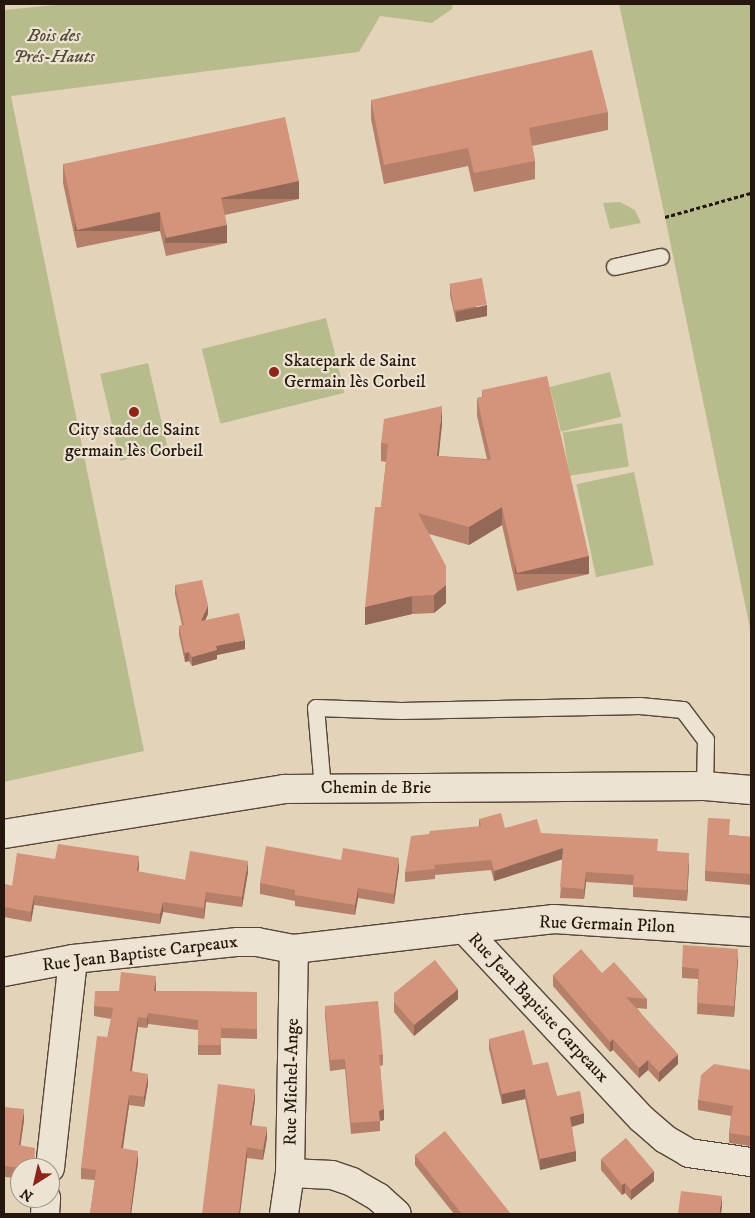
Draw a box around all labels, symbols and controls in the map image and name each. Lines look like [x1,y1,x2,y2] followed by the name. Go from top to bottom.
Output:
[13,26,95,68] park label: Bois des Prés-Hauts
[284,351,426,394] place label: Skatepark de Saint Germain lès Corbeil
[268,366,280,378] marker: Skatepark de Saint Germain lès Corbeil
[128,406,140,418] marker: City stade de Saint germain lès Corbeil
[65,420,203,462] place label: City stade de Saint germain lès Corbeil
[321,777,431,799] street label: Chemin de Brie
[538,912,676,938] street label: Rue Germain Pilon
[463,929,613,1087] street label: Rue Jean Baptiste Carpeaux
[41,931,239,977] street label: Rue Jean Baptiste Carpeaux
[280,1018,304,1146] street label: Rue Michel-Ange
[10,1158,60,1208] north arrow
[17,1184,37,1205] text: N

